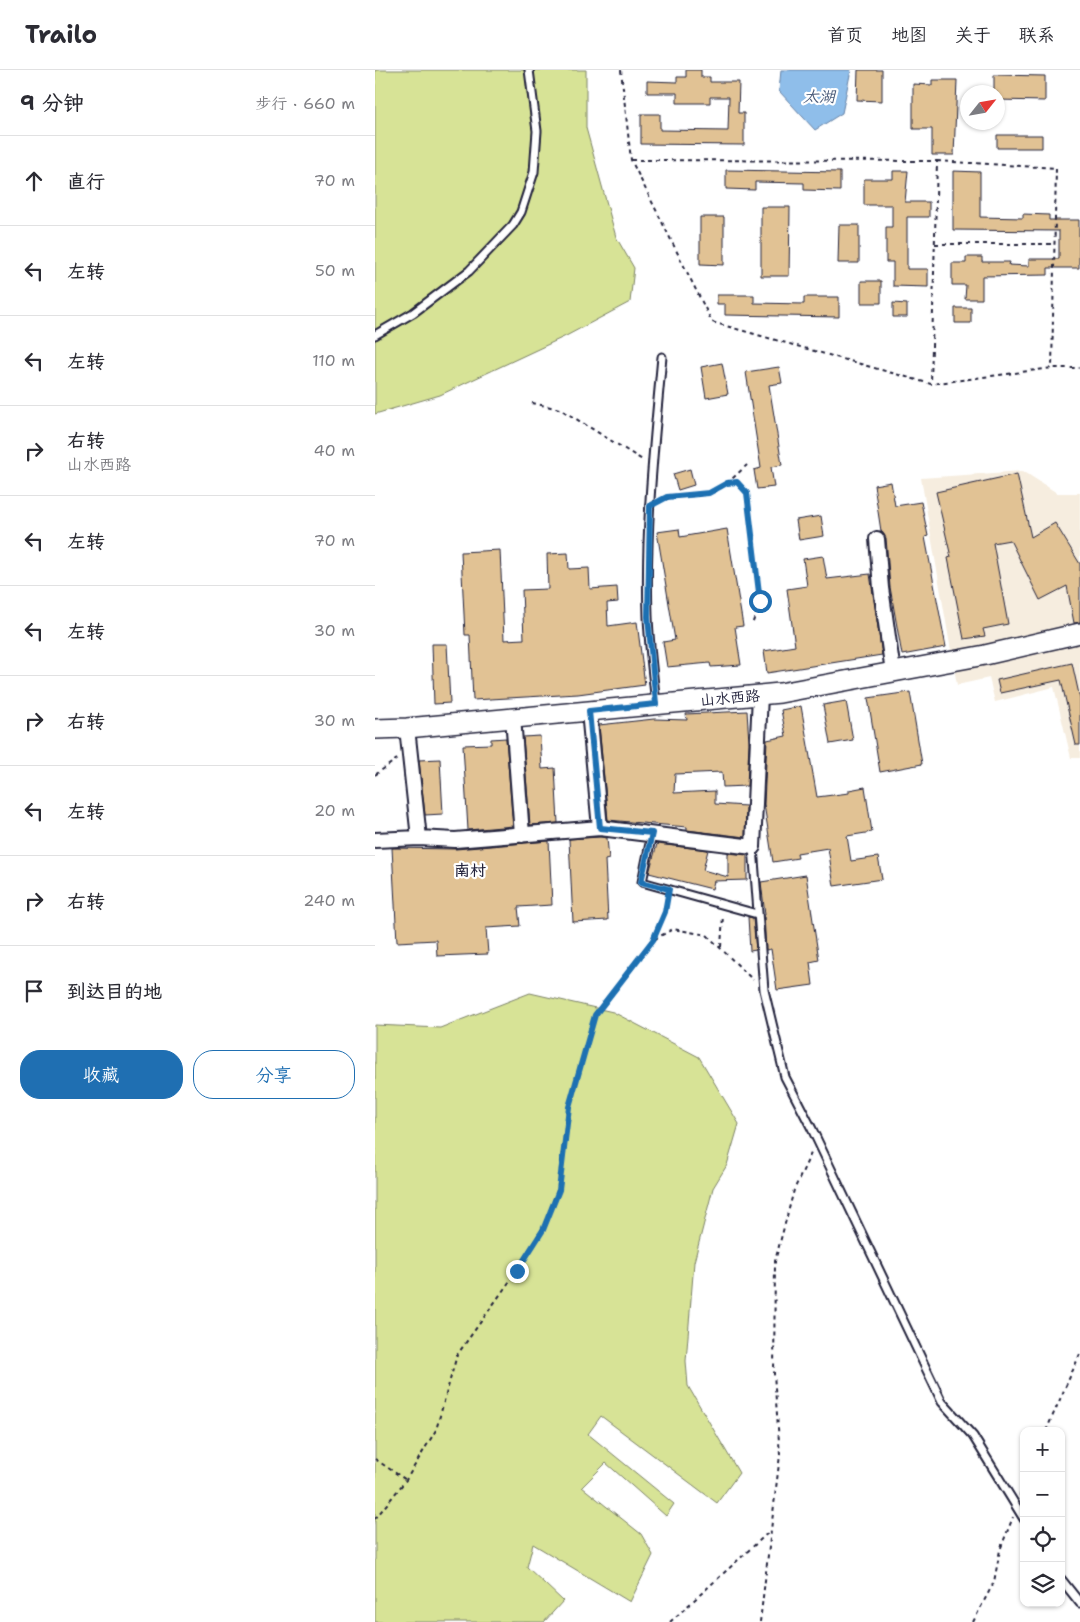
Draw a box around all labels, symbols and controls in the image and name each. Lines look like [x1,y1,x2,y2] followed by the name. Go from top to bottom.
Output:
[25,19,97,51] text: Trailo
[827,23,863,47] text: 首页
[891,23,927,47] text: 地图
[955,23,991,47] text: 关于
[1019,23,1055,47] text: 联系
[960,85,1005,130] north arrow
[803,86,837,107] water label: 太湖
[20,89,84,117] text: 9 分钟
[256,93,355,114] text: 步行 · 660 m
[20,167,48,195] icon: ahead
[67,169,105,194] text: 直行
[314,170,355,191] text: 70 m
[20,257,48,285] icon: left
[67,259,105,284] text: 左转
[315,260,355,281] text: 50 m
[20,347,48,375] icon: left
[67,349,105,374] text: 左转
[312,350,355,371] text: 110 m
[67,428,105,453] text: 右转
[20,437,48,465] icon: right
[313,440,355,461] text: 40 m
[67,454,131,475] text: 山水西路
[20,527,48,555] icon: left
[67,529,105,554] text: 左转
[314,530,355,551] text: 70 m
[749,590,772,613] route start
[20,617,48,645] icon: left
[67,619,105,644] text: 左转
[314,620,355,641] text: 30 m
[699,685,761,711] street label: 山水西路
[20,707,48,735] icon: right
[67,709,105,734] text: 右转
[314,710,355,731] text: 30 m
[20,797,48,825] icon: left
[67,799,105,824] text: 左转
[314,800,355,821] text: 20 m
[454,860,486,881] district label: 南村
[20,887,48,915] icon: right
[67,889,105,914] text: 右转
[303,890,355,911] text: 240 m
[20,977,48,1005] icon: arrive
[67,979,162,1004] text: 到达目的地
[20,1050,183,1099] button: 收藏
[193,1050,355,1099] button: 分享
[506,1260,529,1283] route end
[1020,1427,1065,1607] map controls
[1020,1427,1065,1472] button: +
[1020,1472,1065,1517] button: −
[1020,1517,1065,1562] button: locate
[1020,1562,1065,1607] button: layers

